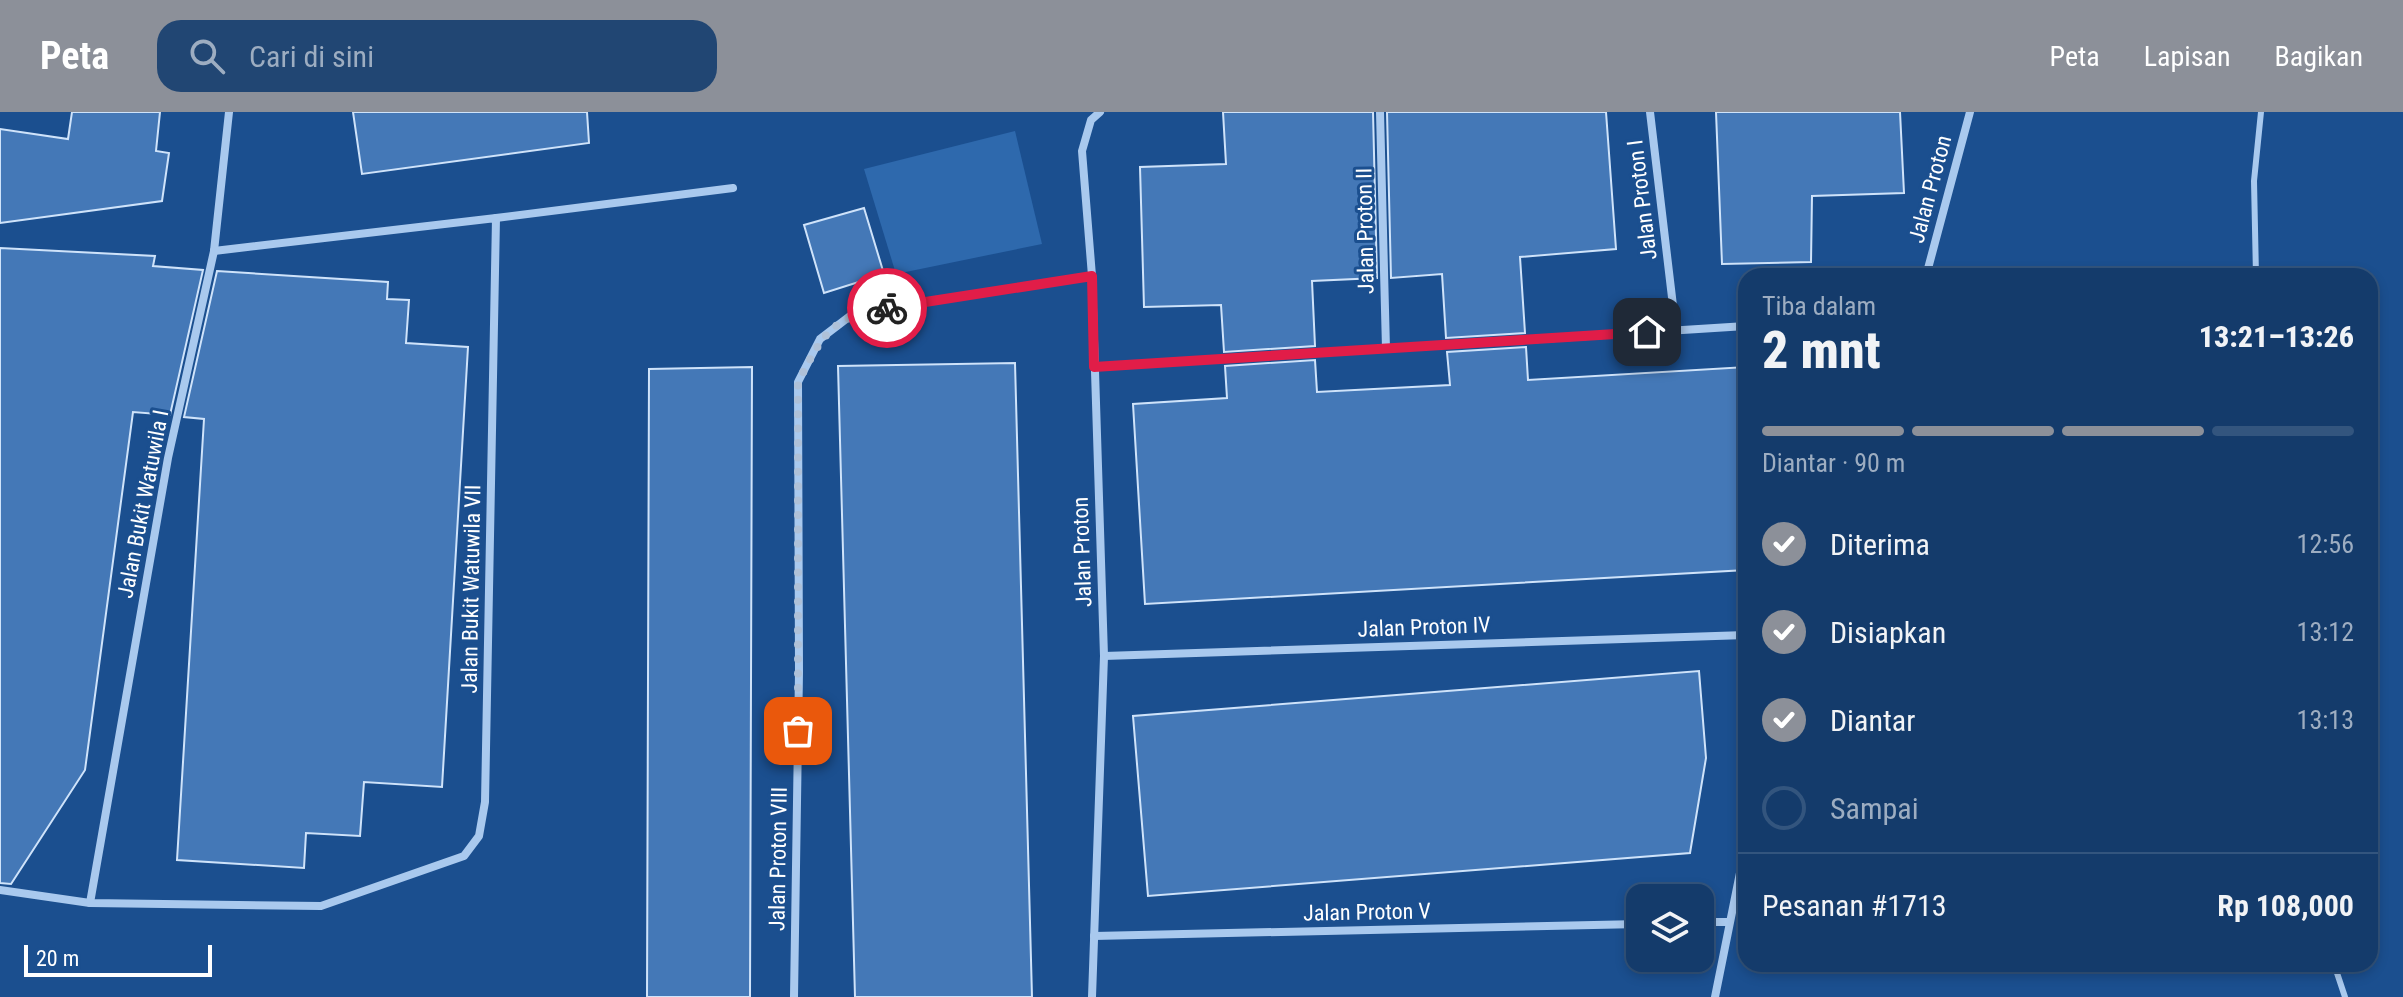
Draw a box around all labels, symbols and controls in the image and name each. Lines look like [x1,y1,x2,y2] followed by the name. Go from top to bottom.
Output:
[157,20,717,92] search box
[40,34,109,78] text: Peta
[185,34,229,78] icon: search
[249,39,374,74] text: Cari di sini
[2050,40,2100,73] text: Peta
[2144,40,2230,73] text: Lapisan
[2274,40,2363,73] text: Bagikan
[1904,133,1956,245] street label: Jalan Proton
[1622,139,1662,261] street label: Jalan Proton I
[1351,168,1379,294] street label: Jalan Proton II
[847,268,927,348] courier
[865,286,909,330] icon: bike
[1762,291,1876,321] text: Tiba dalam
[1613,298,1681,366] pin
[1625,310,1669,354] icon: home
[2199,319,2354,354] text: 13:21–13:26
[1762,320,1881,381] text: 2 mnt
[112,408,174,600] street label: Jalan Bukit Watuwila I
[1762,448,1905,478] text: Diantar · 90 m
[457,484,485,694] street label: Jalan Bukit Watuwila VII
[1068,497,1096,607] street label: Jalan Proton
[1762,522,1806,566] icon: check
[1830,527,1930,562] text: Diterima
[2297,529,2354,559] text: 12:56
[1762,610,1806,654] icon: check
[1357,612,1491,642] street label: Jalan Proton IV
[1830,615,1946,650] text: Disiapkan
[2297,617,2354,647] text: 13:12
[764,697,832,765] pin
[1762,698,1806,742] icon: check
[1830,703,1915,738] text: Diantar
[2297,705,2354,735] text: 13:13
[776,709,820,753] icon: bag
[764,787,792,931] street label: Jalan Proton VIII
[1830,791,1919,826] text: Sampai
[1626,884,1714,972] map controls
[1626,884,1714,972] button: layers
[1762,888,1947,923] text: Pesanan #1713
[2217,888,2354,923] text: Rp 108,000
[1303,898,1431,926] street label: Jalan Proton V
[24,941,212,977] scale bar
[36,946,79,971] text: 20 m

